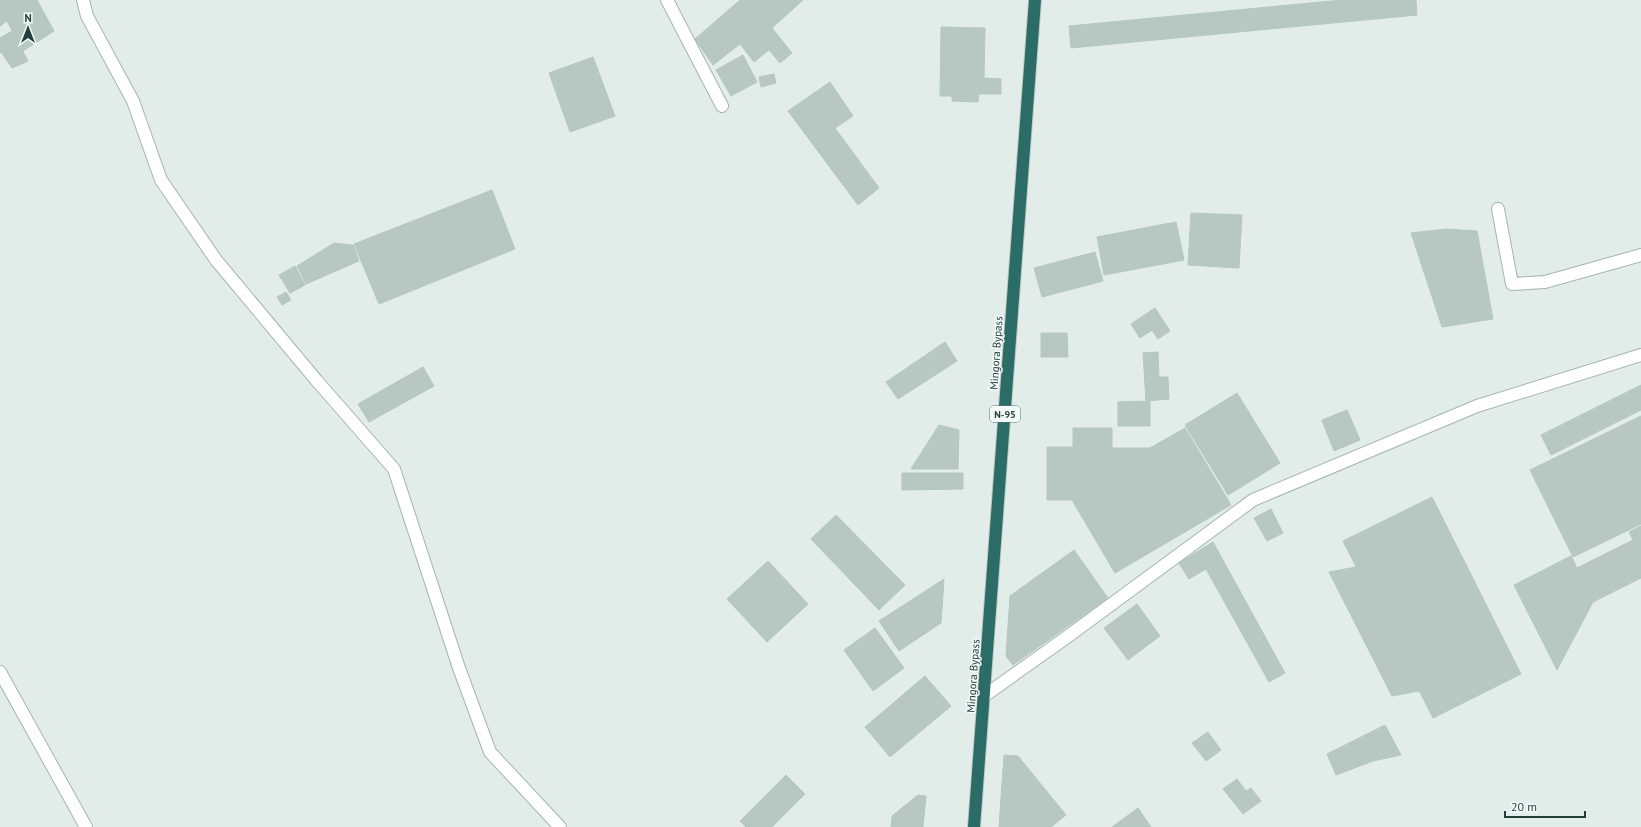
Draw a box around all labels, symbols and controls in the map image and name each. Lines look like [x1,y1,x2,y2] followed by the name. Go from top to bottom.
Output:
[8,8,48,48] north arrow
[24,11,32,25] text: N
[986,315,1006,390] street label: Mingora Bypass
[990,406,1020,422] road number: N-95
[963,638,983,713] street label: Mingora Bypass
[1505,793,1585,819] scale bar
[1511,799,1537,814] text: 20 m

